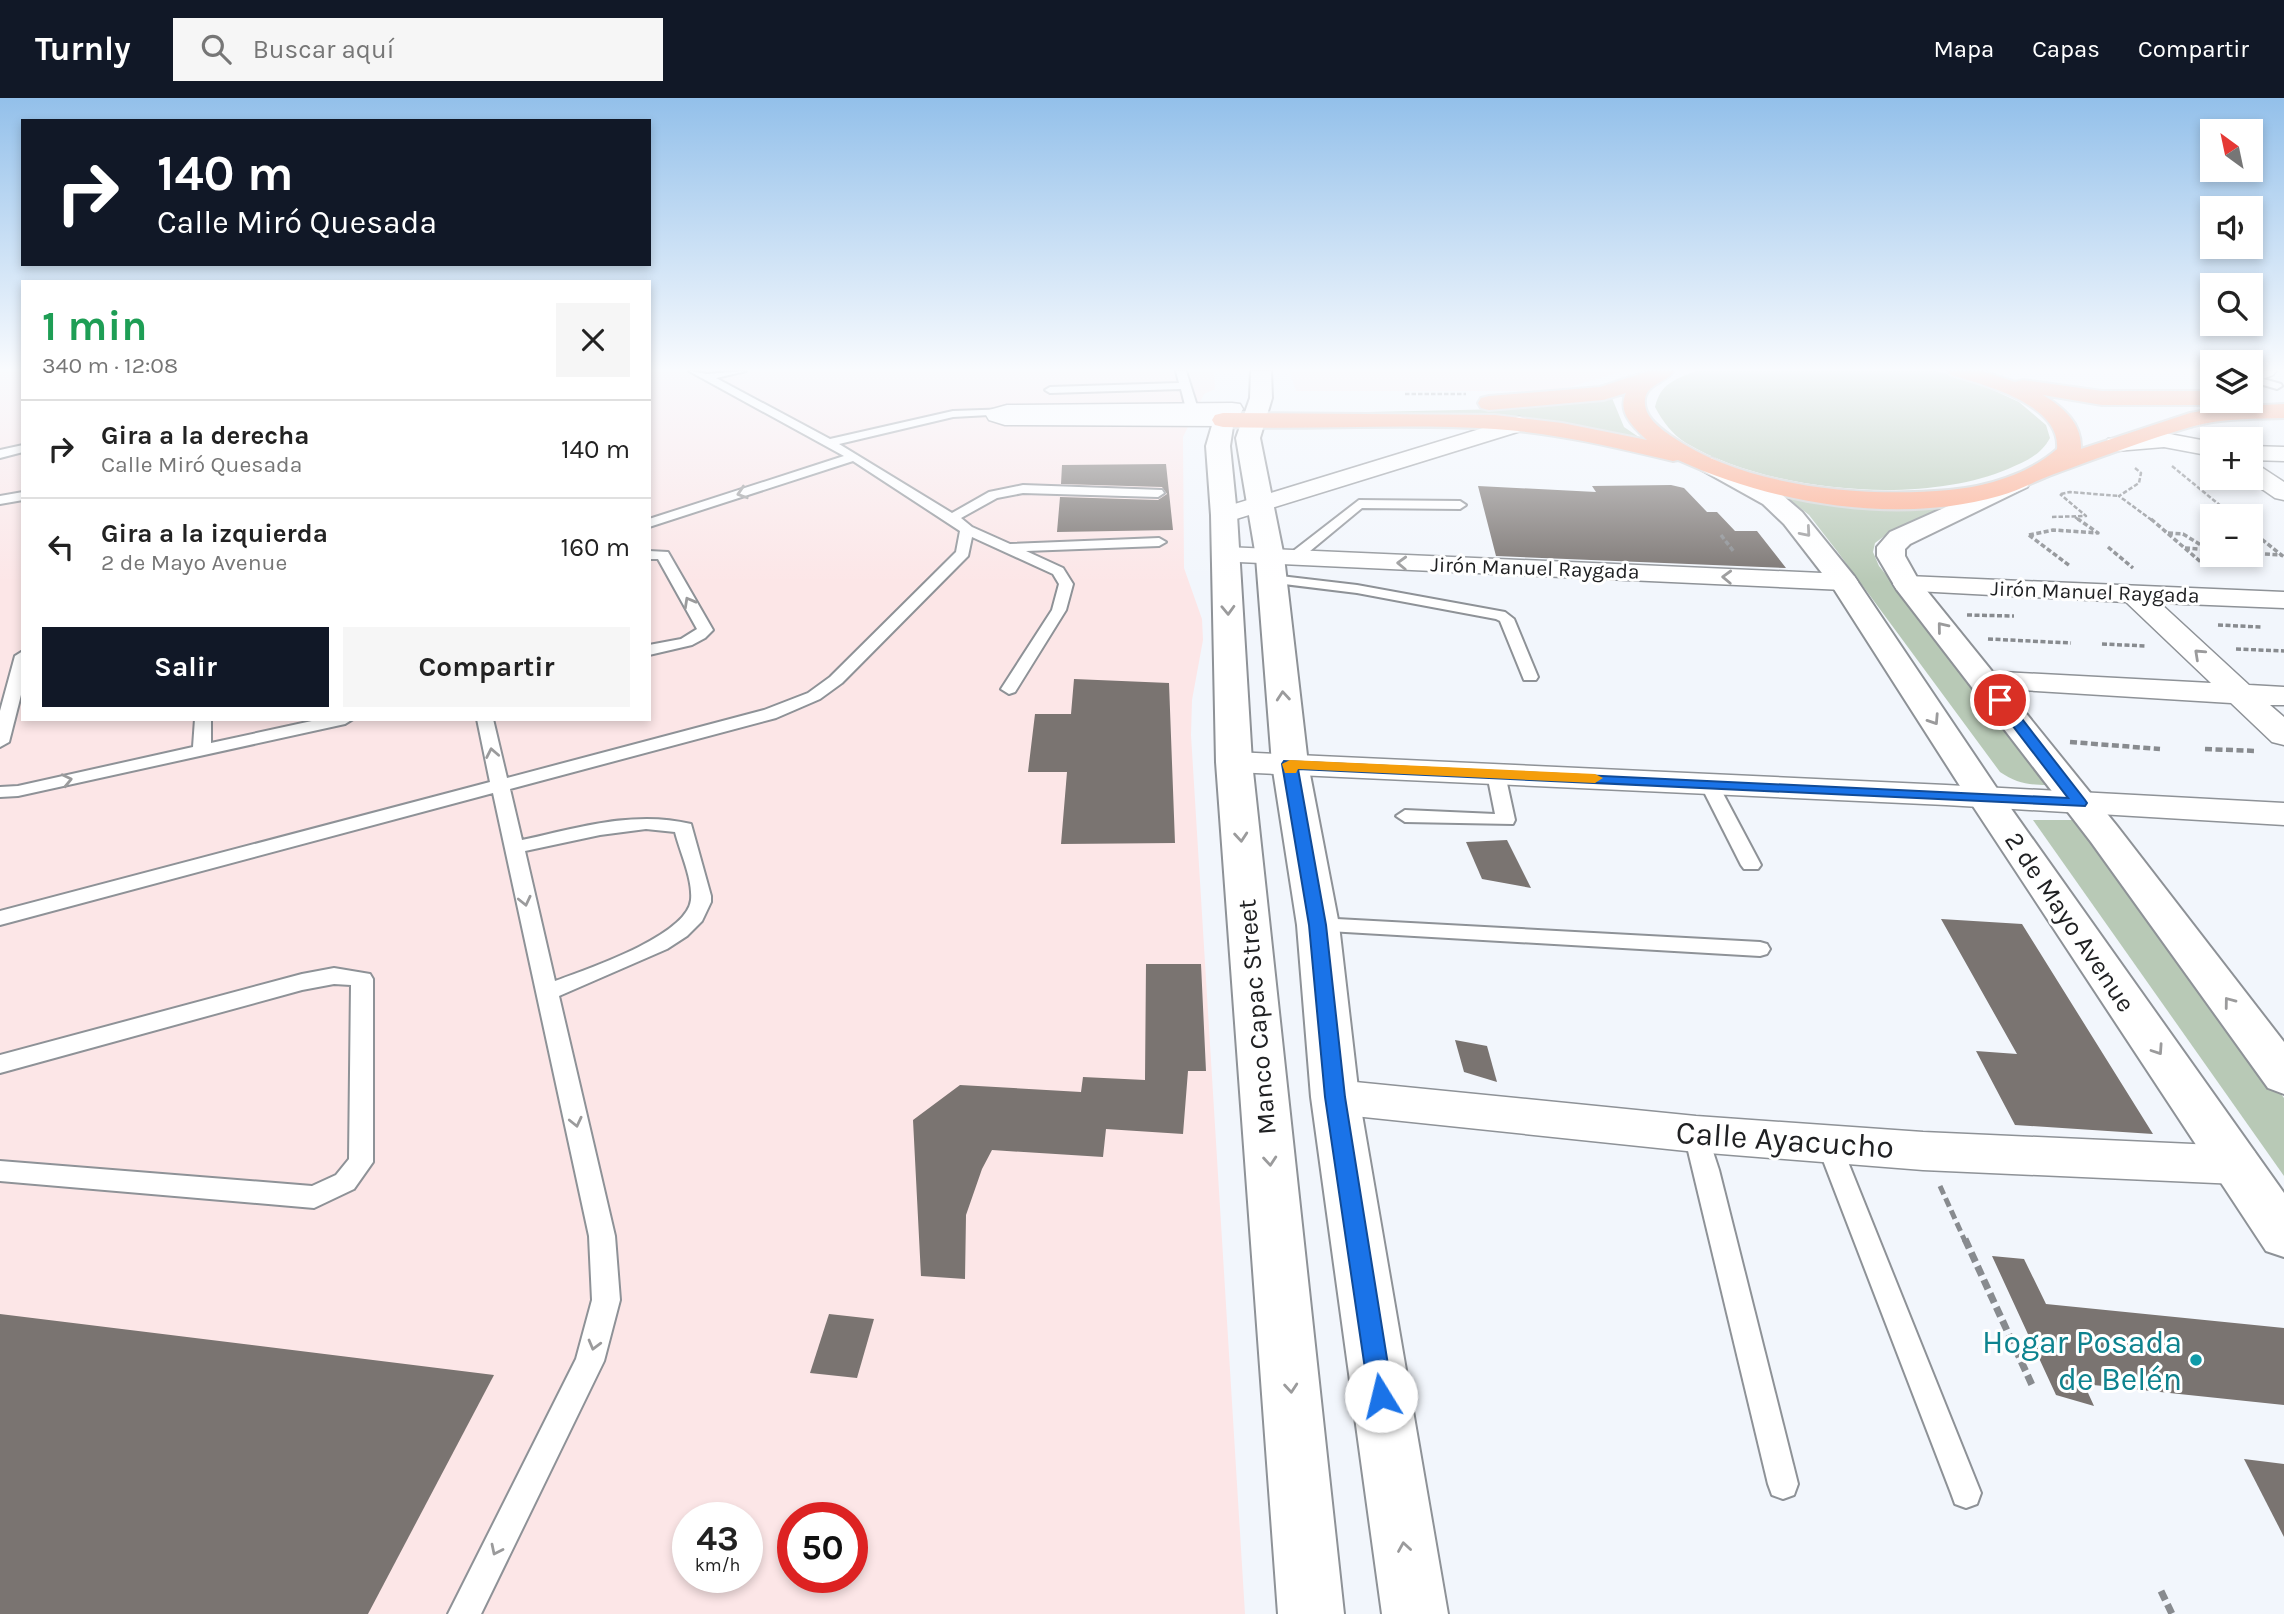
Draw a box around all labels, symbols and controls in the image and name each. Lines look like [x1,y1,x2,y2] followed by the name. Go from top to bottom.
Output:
[173,18,663,81] search box
[35,30,131,68] text: Turnly
[197,30,235,68] icon: search
[253,34,395,65] text: Buscar aquí
[1933,35,1994,63] text: Mapa
[2032,35,2100,63] text: Capas
[2138,35,2249,63] text: Compartir
[2200,119,2263,182] north arrow
[2200,119,2263,567] map controls
[157,145,294,202] text: 140 m
[42,147,133,238] icon: right
[2200,196,2263,259] button: sound
[157,204,437,241] text: Calle Miró Quesada
[2200,273,2263,336] button: search
[42,301,147,351] text: 1 min
[556,303,630,377] button: close
[2200,350,2263,413] button: layers
[42,352,178,379] text: 340 m · 12:08
[101,420,310,451] text: Gira a la derecha
[2200,427,2263,490] button: +
[42,430,80,468] icon: right
[561,434,630,465] text: 140 m
[101,451,302,478] text: Calle Miró Quesada
[737,485,749,500] one-way arrow
[2200,504,2263,567] button: −
[101,518,328,549] text: Gira a la izquierda
[1798,524,1810,537] one-way arrow
[42,528,80,566] icon: left
[561,532,630,563] text: 160 m
[101,549,287,576] text: 2 de Mayo Avenue
[1430,552,1640,584] street label: Jirón Manuel Raygada
[1396,555,1407,570] one-way arrow
[1721,569,1732,584] one-way arrow
[1990,576,2200,608] street label: Jirón Manuel Raygada
[684,597,697,609] one-way arrow
[1220,605,1235,616] one-way arrow
[1937,622,1950,634] one-way arrow
[42,627,329,707] button: Salir
[343,627,630,707] button: Compartir
[2194,649,2207,662] one-way arrow
[1970,670,2030,730] pin
[1981,681,2019,719] icon: arrive
[1276,690,1291,701] one-way arrow
[1926,712,1939,725] one-way arrow
[485,747,500,759] one-way arrow
[61,774,73,788] one-way arrow
[1998,826,2142,1018] street label: 2 de Mayo Avenue
[1233,832,1248,843] one-way arrow
[517,895,531,907] one-way arrow
[1231,898,1283,1136] street label: Manco Capac Street
[2224,997,2237,1010] one-way arrow
[2150,1042,2162,1055] one-way arrow
[1675,1114,1895,1166] street label: Calle Ayacucho
[568,1116,582,1128] one-way arrow
[1262,1156,1277,1167] one-way arrow
[1982,1324,2182,1398] place label: Hogar Posada de Belén
[588,1339,602,1351] one-way arrow
[2188,1352,2204,1368] marker: Hogar Posada de Belén
[1344,1359,1418,1433] position arrow
[1283,1383,1298,1394] one-way arrow
[777,1502,868,1593] speed limit sign: 50
[696,1518,739,1559] text: 43
[1397,1541,1412,1552] one-way arrow
[490,1543,504,1555] one-way arrow
[695,1554,740,1576] text: km/h

